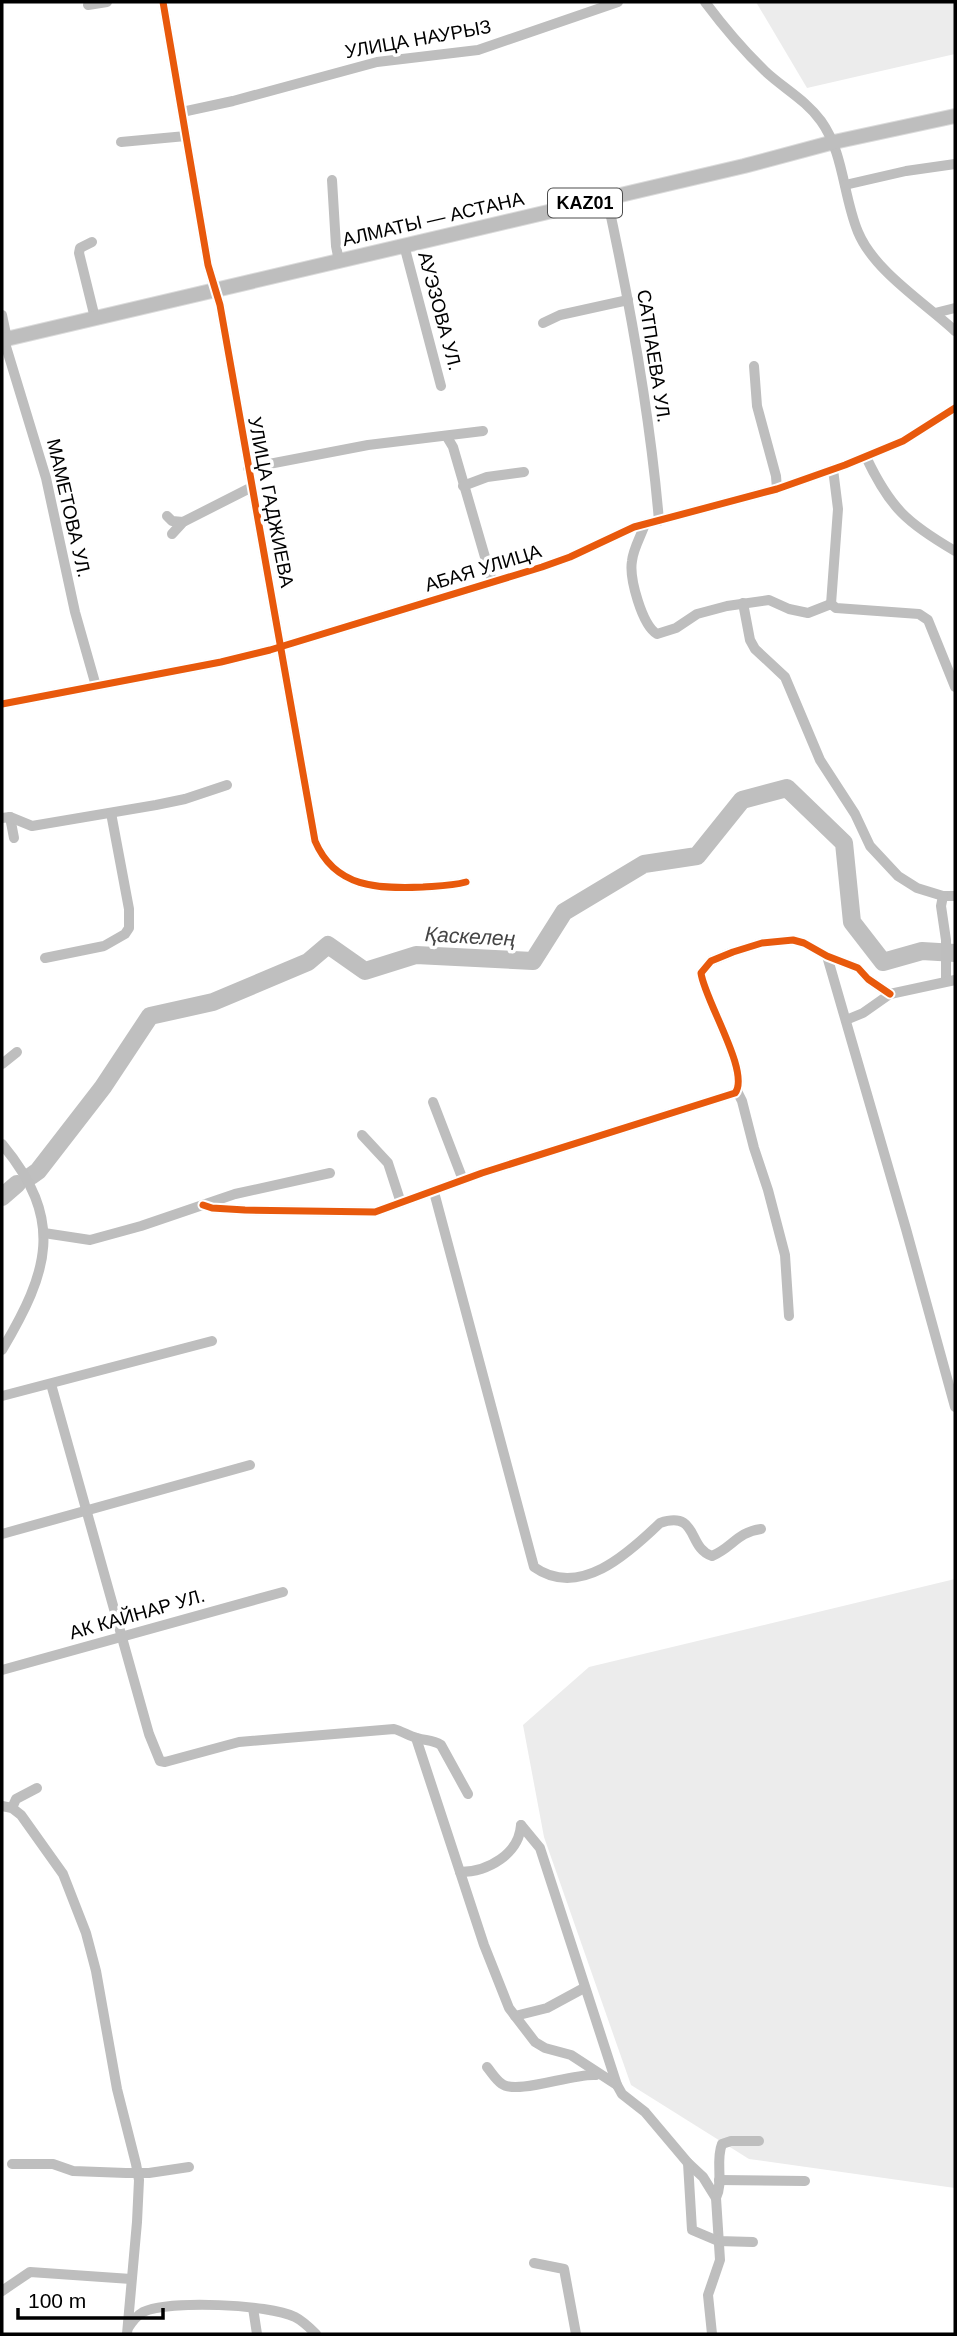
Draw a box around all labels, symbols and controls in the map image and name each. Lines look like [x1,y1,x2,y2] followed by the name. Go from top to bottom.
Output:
[343,16,493,62] street label: УЛИЦА НАУРЫЗ
[340,188,526,250] street label: АЛМАТЫ — АСТАНА
[548,188,622,218] road number: KАZ01
[414,249,466,373] street label: АУЭЗОВА УЛ.
[633,288,675,424] street label: САТПАЕВА УЛ.
[244,415,298,589] street label: УЛИЦА ГАДЖИЕВА
[43,437,95,579] street label: МАМЕТОВА УЛ.
[422,540,544,596] street label: АБАЯ УЛИЦА
[424,922,516,950] water label: Қаскелең
[67,1585,207,1643] street label: АК КАЙНАР УЛ.
[18,2276,163,2320] scale bar
[28,2289,86,2312] text: 100 m

